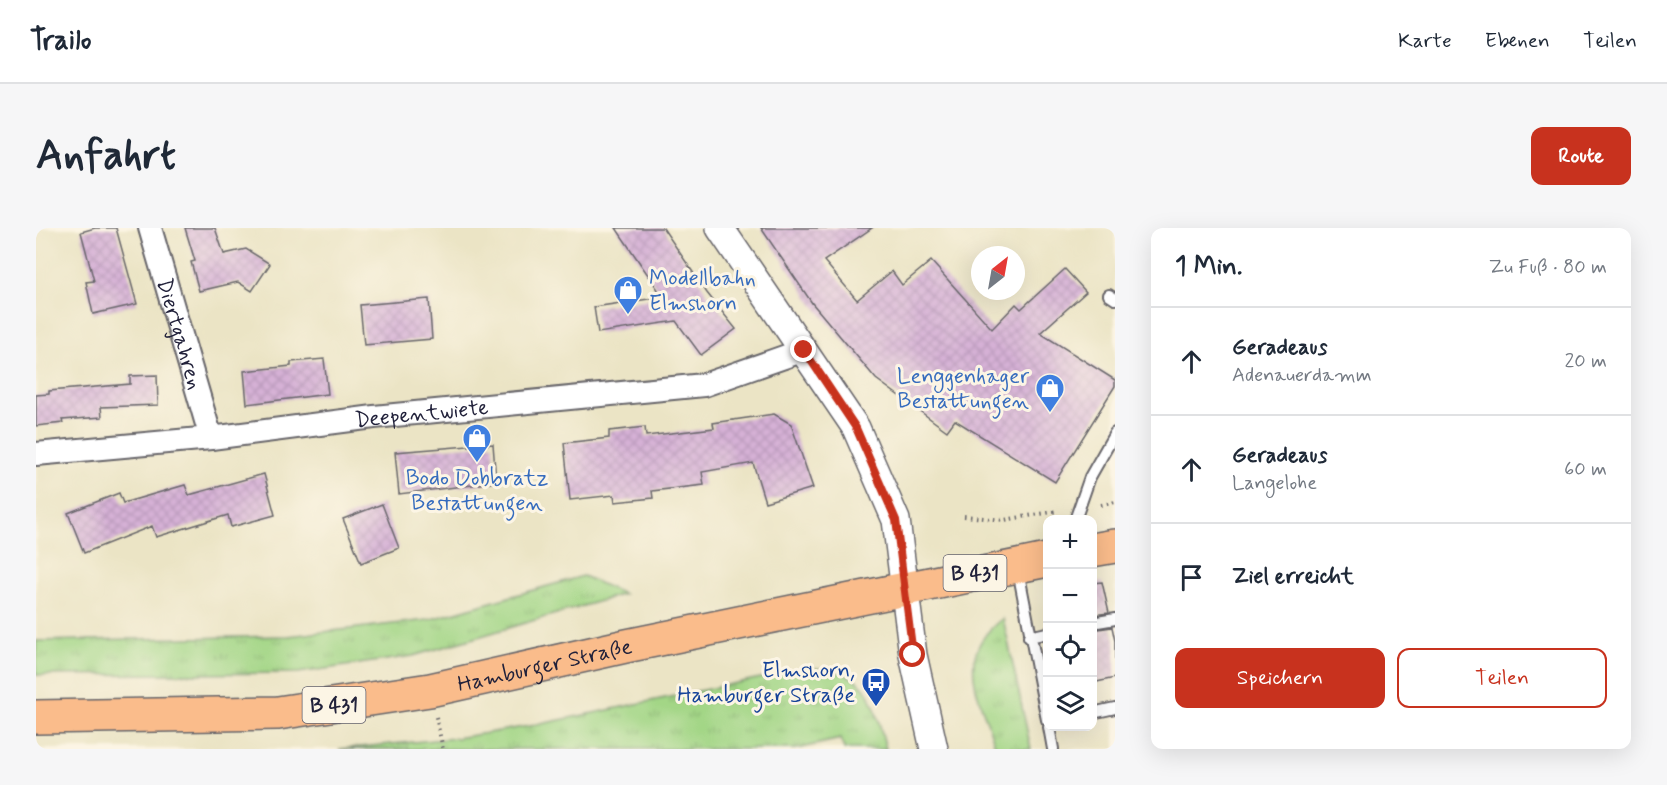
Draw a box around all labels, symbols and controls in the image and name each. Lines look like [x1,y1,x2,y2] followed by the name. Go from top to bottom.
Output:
[30,23,91,60] text: Trailo
[1398,27,1452,55] text: Karte
[1485,27,1550,55] text: Ebenen
[1583,27,1637,55] text: Teilen
[1531,127,1631,185] button: Route
[36,129,176,184] text: Anfahrt
[971,246,1025,300] north arrow
[1175,250,1242,284] text: 1 Min.
[1489,254,1607,281] text: Zu Fuß · 80 m
[649,265,756,318] place label: Modellbahn Elmshorn
[612,274,644,316] shop icon: Modellbahn Elmshorn
[149,275,208,393] street label: Diertgahren
[1232,334,1327,362] text: Geradeaus
[790,336,816,362] route end
[1175,345,1208,378] icon: ahead
[1564,348,1607,375] text: 20 m
[1232,362,1372,389] text: Adenauerdamm
[897,363,1030,419] place label: Lenggenhager Bestattungen
[1034,372,1066,414] shop icon: Lenggenhager Bestattungen
[354,394,490,435] street label: Deepentwiete
[461,422,493,464] shop icon: Bodo Dobbratz Bestattungen
[1232,442,1327,470] text: Geradeaus
[1175,453,1208,486] icon: ahead
[1564,456,1607,483] text: 60 m
[406,465,548,521] place label: Bodo Dobbratz Bestattungen
[1232,470,1317,497] text: Langelohe
[1043,515,1097,731] map controls
[1043,515,1097,569] button: +
[944,555,1006,591] road number: B 431
[1175,561,1208,594] icon: arrive
[1232,563,1354,591] text: Ziel erreicht
[1043,569,1097,623] button: −
[1043,623,1097,677] button: locate
[455,633,635,699] street label: Hamburger Straße
[899,641,925,667] route start
[1175,648,1385,708] button: Speichern
[1397,648,1607,708] button: Teilen
[677,657,855,713] place label: Elmshorn, Hamburger Straße
[860,666,892,708] bus stop icon: Elmshorn, Hamburger Straße
[1043,677,1097,731] button: layers
[302,687,366,723] road number: B 431

